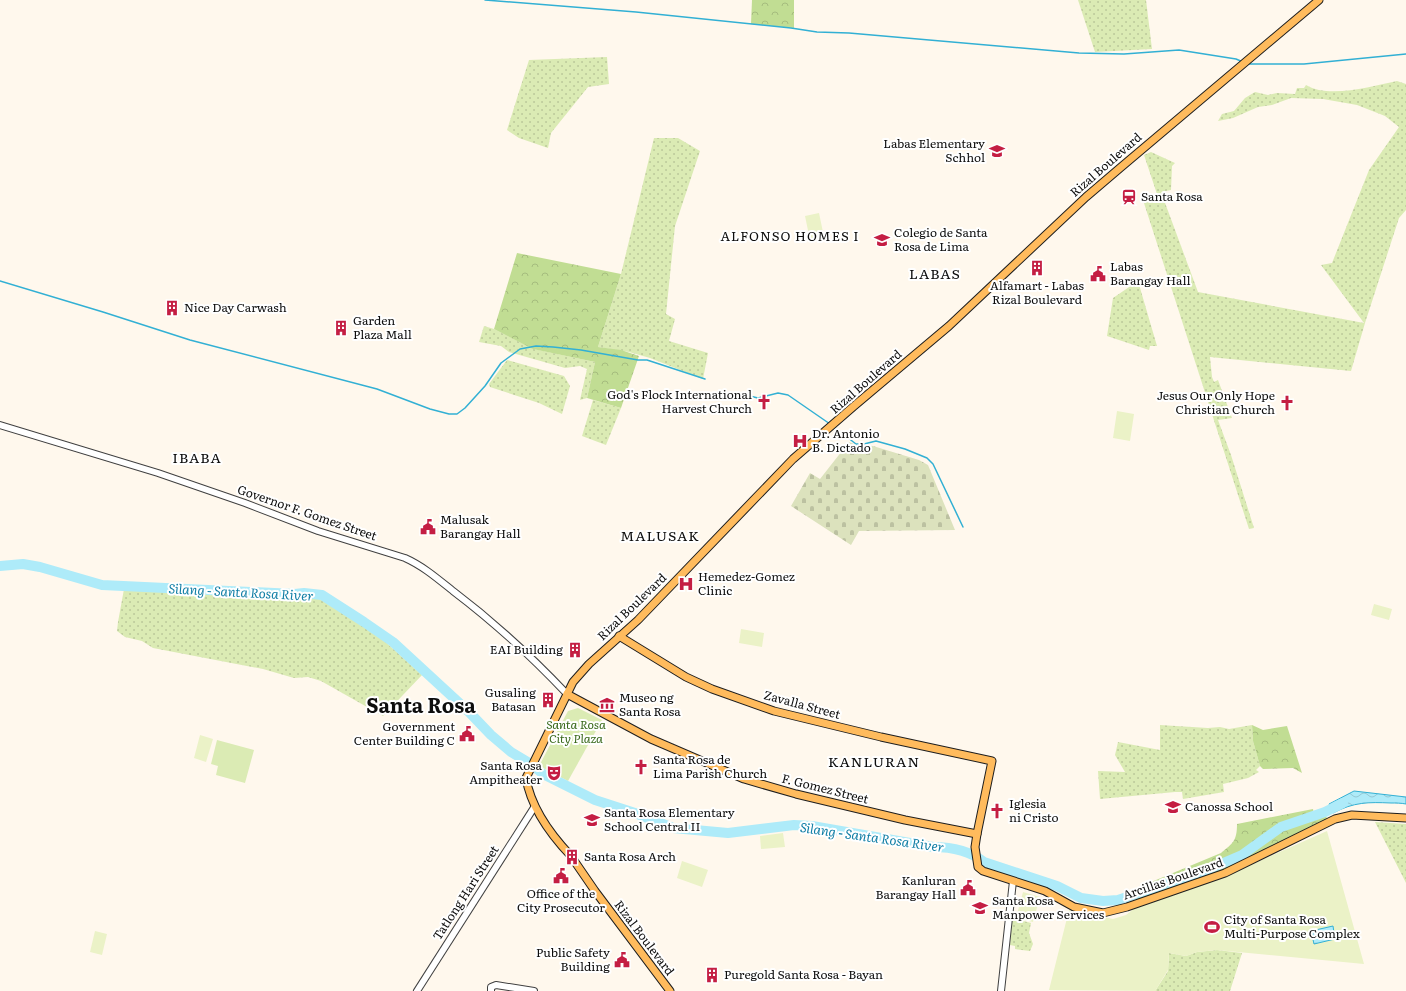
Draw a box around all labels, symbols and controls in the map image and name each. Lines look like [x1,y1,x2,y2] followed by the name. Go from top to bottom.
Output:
[1065,127,1146,201] street label: Rizal Boulevard
[883,134,985,166] place label: Labas Elementary Schhol
[988,142,1006,160] school or university icon: Labas Elementary Schhol
[1141,187,1203,205] place label: Santa Rosa
[1120,188,1138,206] station icon: Santa Rosa
[894,223,988,255] place label: Colegio de Santa Rosa de Lima
[720,226,860,245] district label: ALFONSO HOMES I
[873,231,891,249] school or university icon: Colegio de Santa Rosa de Lima
[1110,257,1191,289] place label: Labas Barangay Hall
[1028,259,1046,277] building icon: Alfamart - Labas Rizal Boulevard
[909,263,961,283] district label: LABAS
[1089,265,1107,283] public building icon: Labas Barangay Hall
[990,276,1085,308] place label: Alfamart - Labas Rizal Boulevard
[184,298,287,316] place label: Nice Day Carwash
[163,299,181,317] building icon: Nice Day Carwash
[353,311,412,343] place label: Garden Plaza Mall
[332,319,350,337] building icon: Garden Plaza Mall
[825,344,906,418] street label: Rizal Boulevard
[607,385,752,417] place label: God's Flock International Harvest Church
[1157,386,1275,418] place label: Jesus Our Only Hope Christian Church
[755,393,773,411] church icon: God's Flock International Harvest Church
[1278,394,1296,412] church icon: Jesus Our Only Hope Christian Church
[812,424,880,456] place label: Dr. Antonio B. Dictado
[791,432,809,450] hospital icon: Dr. Antonio B. Dictado
[172,447,222,467] district label: IBABA
[235,480,380,544] street label: Governor F. Gomez Street
[440,510,521,542] place label: Malusak Barangay Hall
[419,518,437,536] public building icon: Malusak Barangay Hall
[620,525,700,545] district label: MALUSAK
[698,567,795,599] place label: Hemedez-Gomez Clinic
[593,568,670,644] street label: Rizal Boulevard
[677,575,695,593] hospital icon: Hemedez-Gomez Clinic
[168,578,314,605] water label: Silang - Santa Rosa River
[490,640,563,658] place label: EAI Building
[566,641,584,659] building icon: EAI Building
[485,683,536,715] place label: Gusaling Batasan
[762,685,843,723] street label: Zavalla Street
[619,688,681,720] place label: Museo ng Santa Rosa
[366,689,476,719] district label: Santa Rosa
[539,691,557,709] building icon: Gusaling Batasan
[598,696,616,714] museum icon: Museo ng Santa Rosa
[546,715,606,747] park label: Santa Rosa City Plaza
[354,717,455,749] place label: Government Center Building C
[458,725,476,743] public building icon: Government Center Building C
[653,750,767,782] place label: Santa Rosa de Lima Parish Church
[828,751,920,771] district label: KANLURAN
[469,756,543,788] place label: Santa Rosa Ampitheater
[632,758,650,776] church icon: Santa Rosa de Lima Parish Church
[545,764,563,782] theatre icon: Santa Rosa Ampitheater
[780,769,871,808] street label: F. Gomez Street
[1009,794,1059,826] place label: Iglesia ni Cristo
[1185,797,1273,815] place label: Canossa School
[1164,798,1182,816] school or university icon: Canossa School
[988,802,1006,820] church icon: Iglesia ni Cristo
[604,803,735,835] place label: Santa Rosa Elementary School Central II
[583,811,601,829] school or university icon: Santa Rosa Elementary School Central II
[799,817,945,856] water label: Silang - Santa Rosa River
[428,841,503,943] street label: Tatlong Hari Street
[584,847,676,865] place label: Santa Rosa Arch
[563,848,581,866] building icon: Santa Rosa Arch
[1120,852,1226,904] street label: Arcillas Boulevard
[552,867,570,885] public building icon: Office of the City Prosecutor
[875,871,956,903] place label: Kanluran Barangay Hall
[959,879,977,897] public building icon: Kanluran Barangay Hall
[517,884,605,916] place label: Office of the City Prosecutor
[992,891,1105,923] place label: Santa Rosa Manpower Services
[611,896,679,979] street label: Rizal Boulevard
[971,899,989,917] school or university icon: Santa Rosa Manpower Services
[1224,910,1360,942] place label: City of Santa Rosa Multi-Purpose Complex
[1203,918,1221,936] sports icon: City of Santa Rosa Multi-Purpose Complex
[536,943,610,975] place label: Public Safety Building
[613,951,631,969] public building icon: Public Safety Building
[724,965,883,983] place label: Puregold Santa Rosa - Bayan
[703,966,721,984] building icon: Puregold Santa Rosa - Bayan

